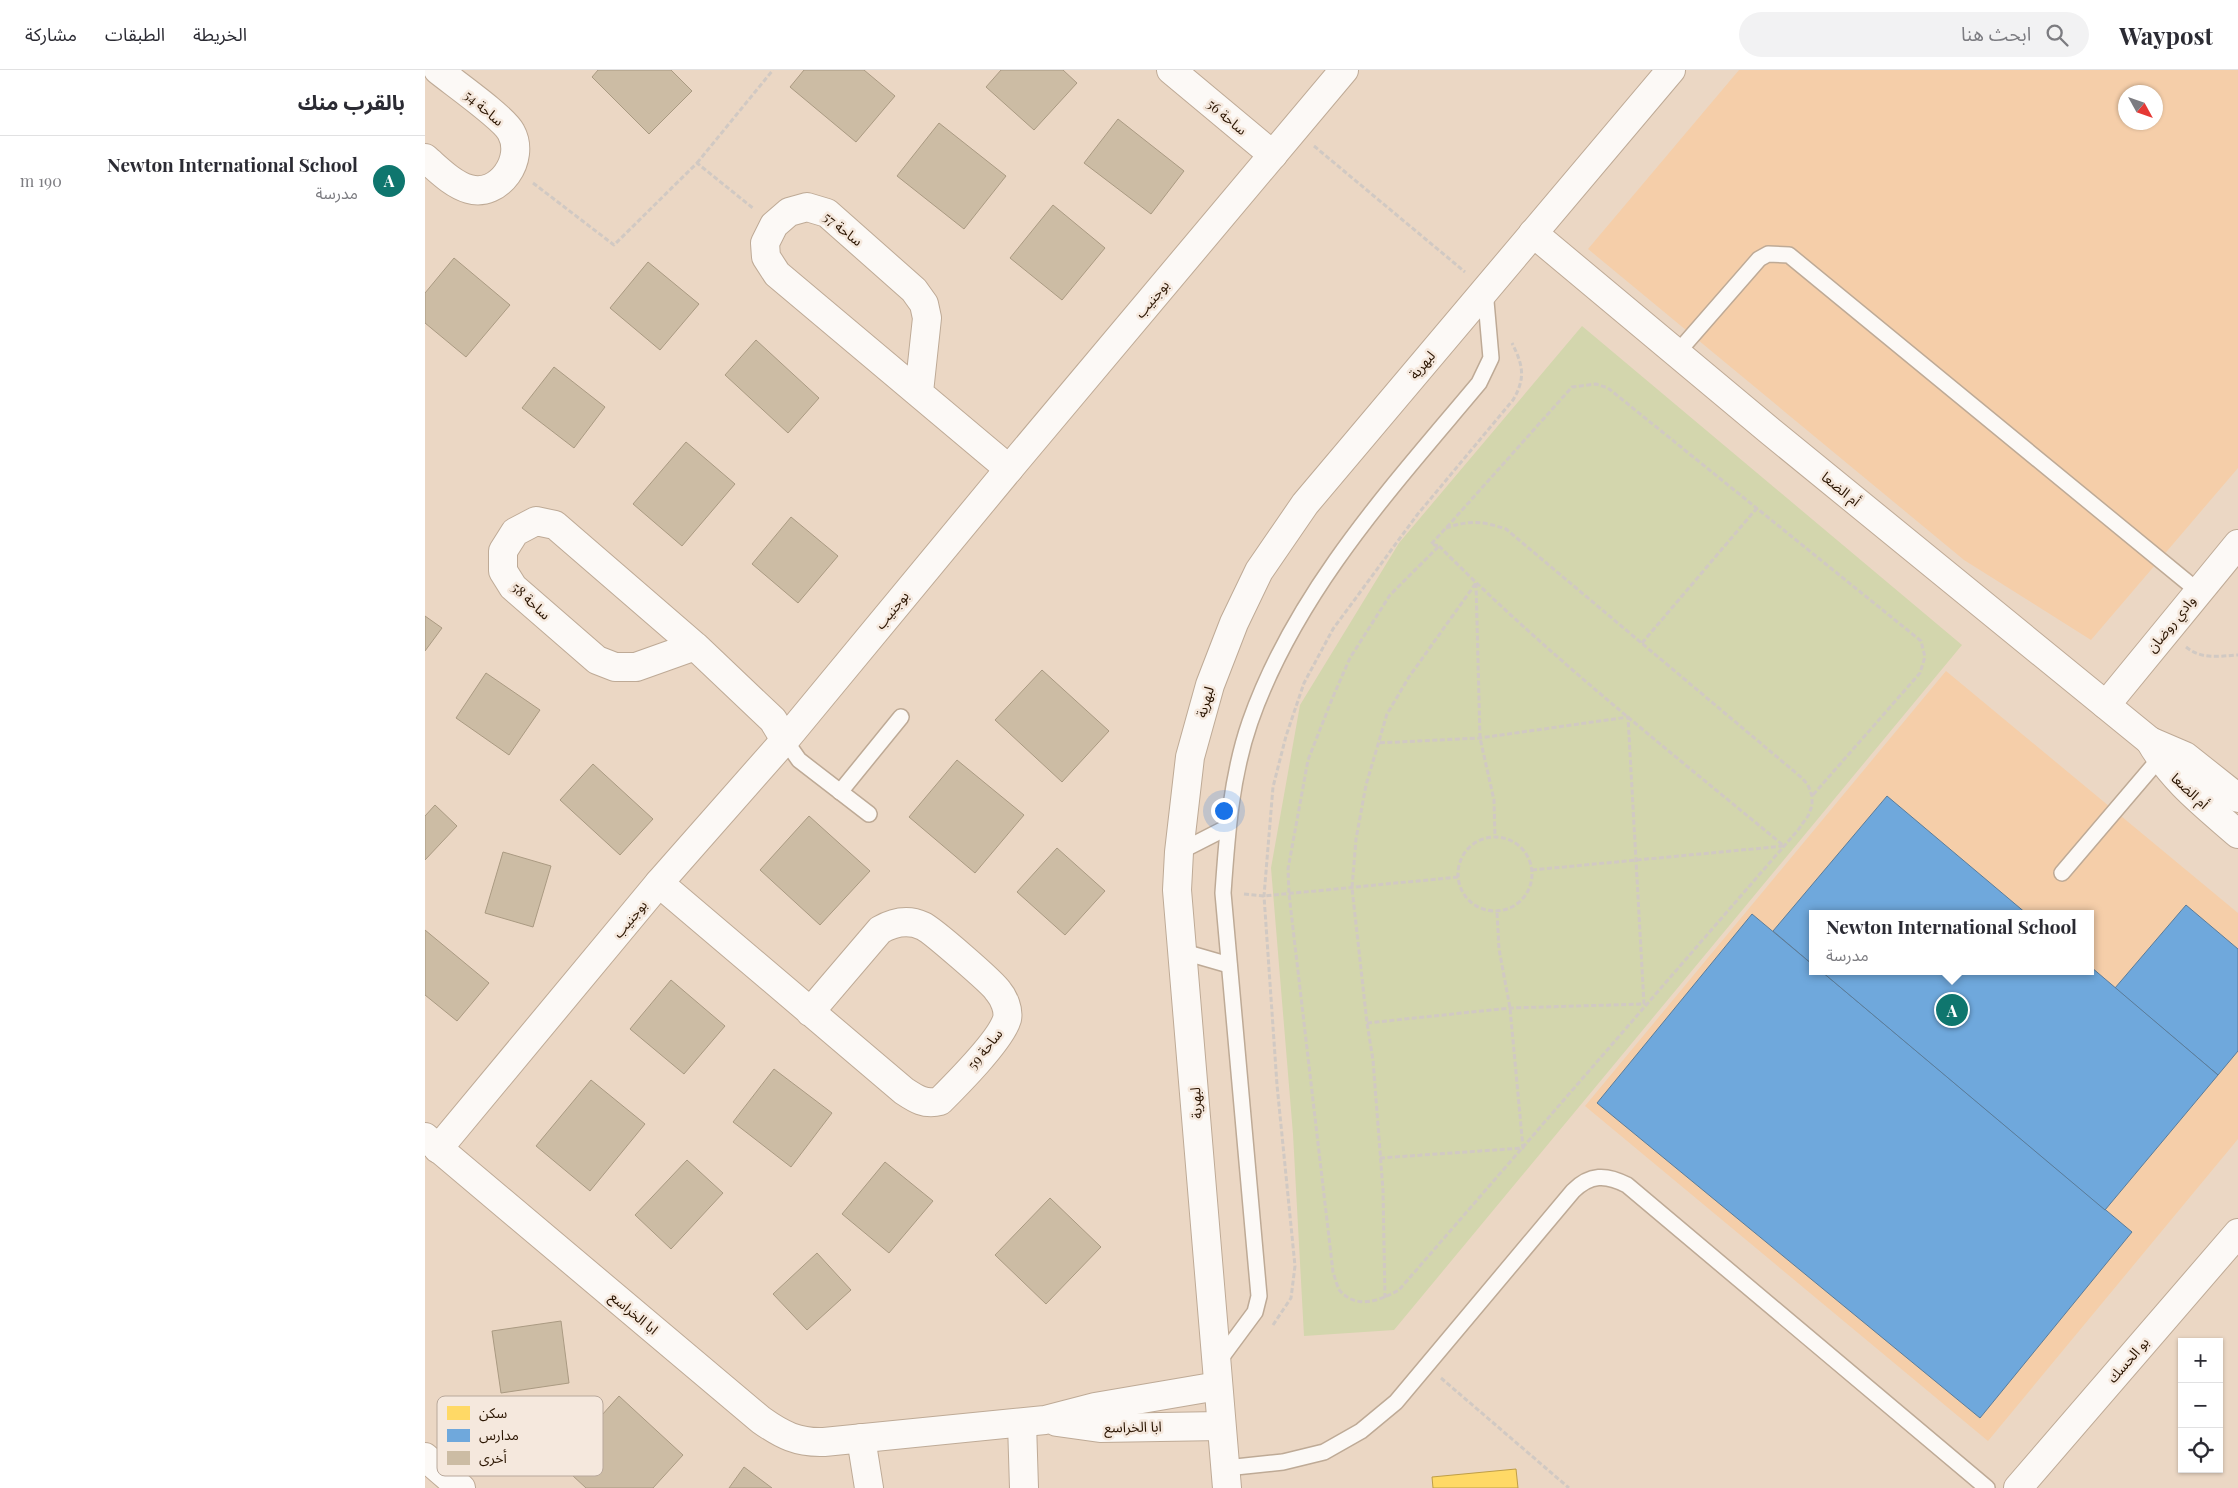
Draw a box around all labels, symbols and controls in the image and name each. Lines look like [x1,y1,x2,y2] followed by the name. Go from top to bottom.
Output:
[1739,12,2089,57] search box
[2119,19,2213,51] text: Waypost
[1961,20,2031,46] text: ابحث هنا
[2043,21,2071,49] icon: search
[25,22,77,46] text: مشاركة
[105,22,165,46] text: الطبقات
[193,22,247,46] text: الخريطة
[460,85,508,130] street label: ساحة 54
[2118,85,2163,130] north arrow
[298,87,405,115] text: بالقرب منك
[1203,94,1251,139] street label: ساحة 56
[107,151,358,177] text: Newton International School
[20,170,62,191] text: 190 m
[384,170,394,191] text: A
[315,182,358,203] text: مدرسة
[820,207,867,250] street label: ساحة 57
[1130,276,1173,322] street label: بوجنيب
[1404,346,1439,383] street label: لبهرية
[1817,467,1865,512] street label: أم الضعا
[508,578,555,624] street label: ساحة 58
[870,586,913,633] street label: بوجنيب
[2142,591,2201,658] street label: وادي روضان
[1191,684,1218,720] street label: لبهرية
[2166,768,2214,815] street label: أم الضعا
[1211,798,1237,824] your location
[608,896,651,942] street label: بوجنيب
[1809,910,2094,975] popup
[1826,913,2077,939] text: Newton International School
[1826,944,1869,965] text: مدرسة
[1936,991,1968,1029] pin: A
[963,1024,1006,1073] street label: ساحة 59
[1185,1087,1206,1119] street label: لبهرية
[605,1287,662,1340] street label: ابا الخراسع
[2103,1333,2153,1386] street label: بو الحسك
[2178,1338,2223,1473] map controls
[2178,1338,2223,1383] button: +
[2178,1383,2223,1428] button: −
[437,1396,603,1476] legend
[479,1403,507,1422] text: سكن
[1104,1416,1162,1438] street label: ابا الخراسع
[479,1425,519,1444] text: مدارس
[2178,1428,2223,1473] button: locate
[479,1448,507,1467] text: أخرى

